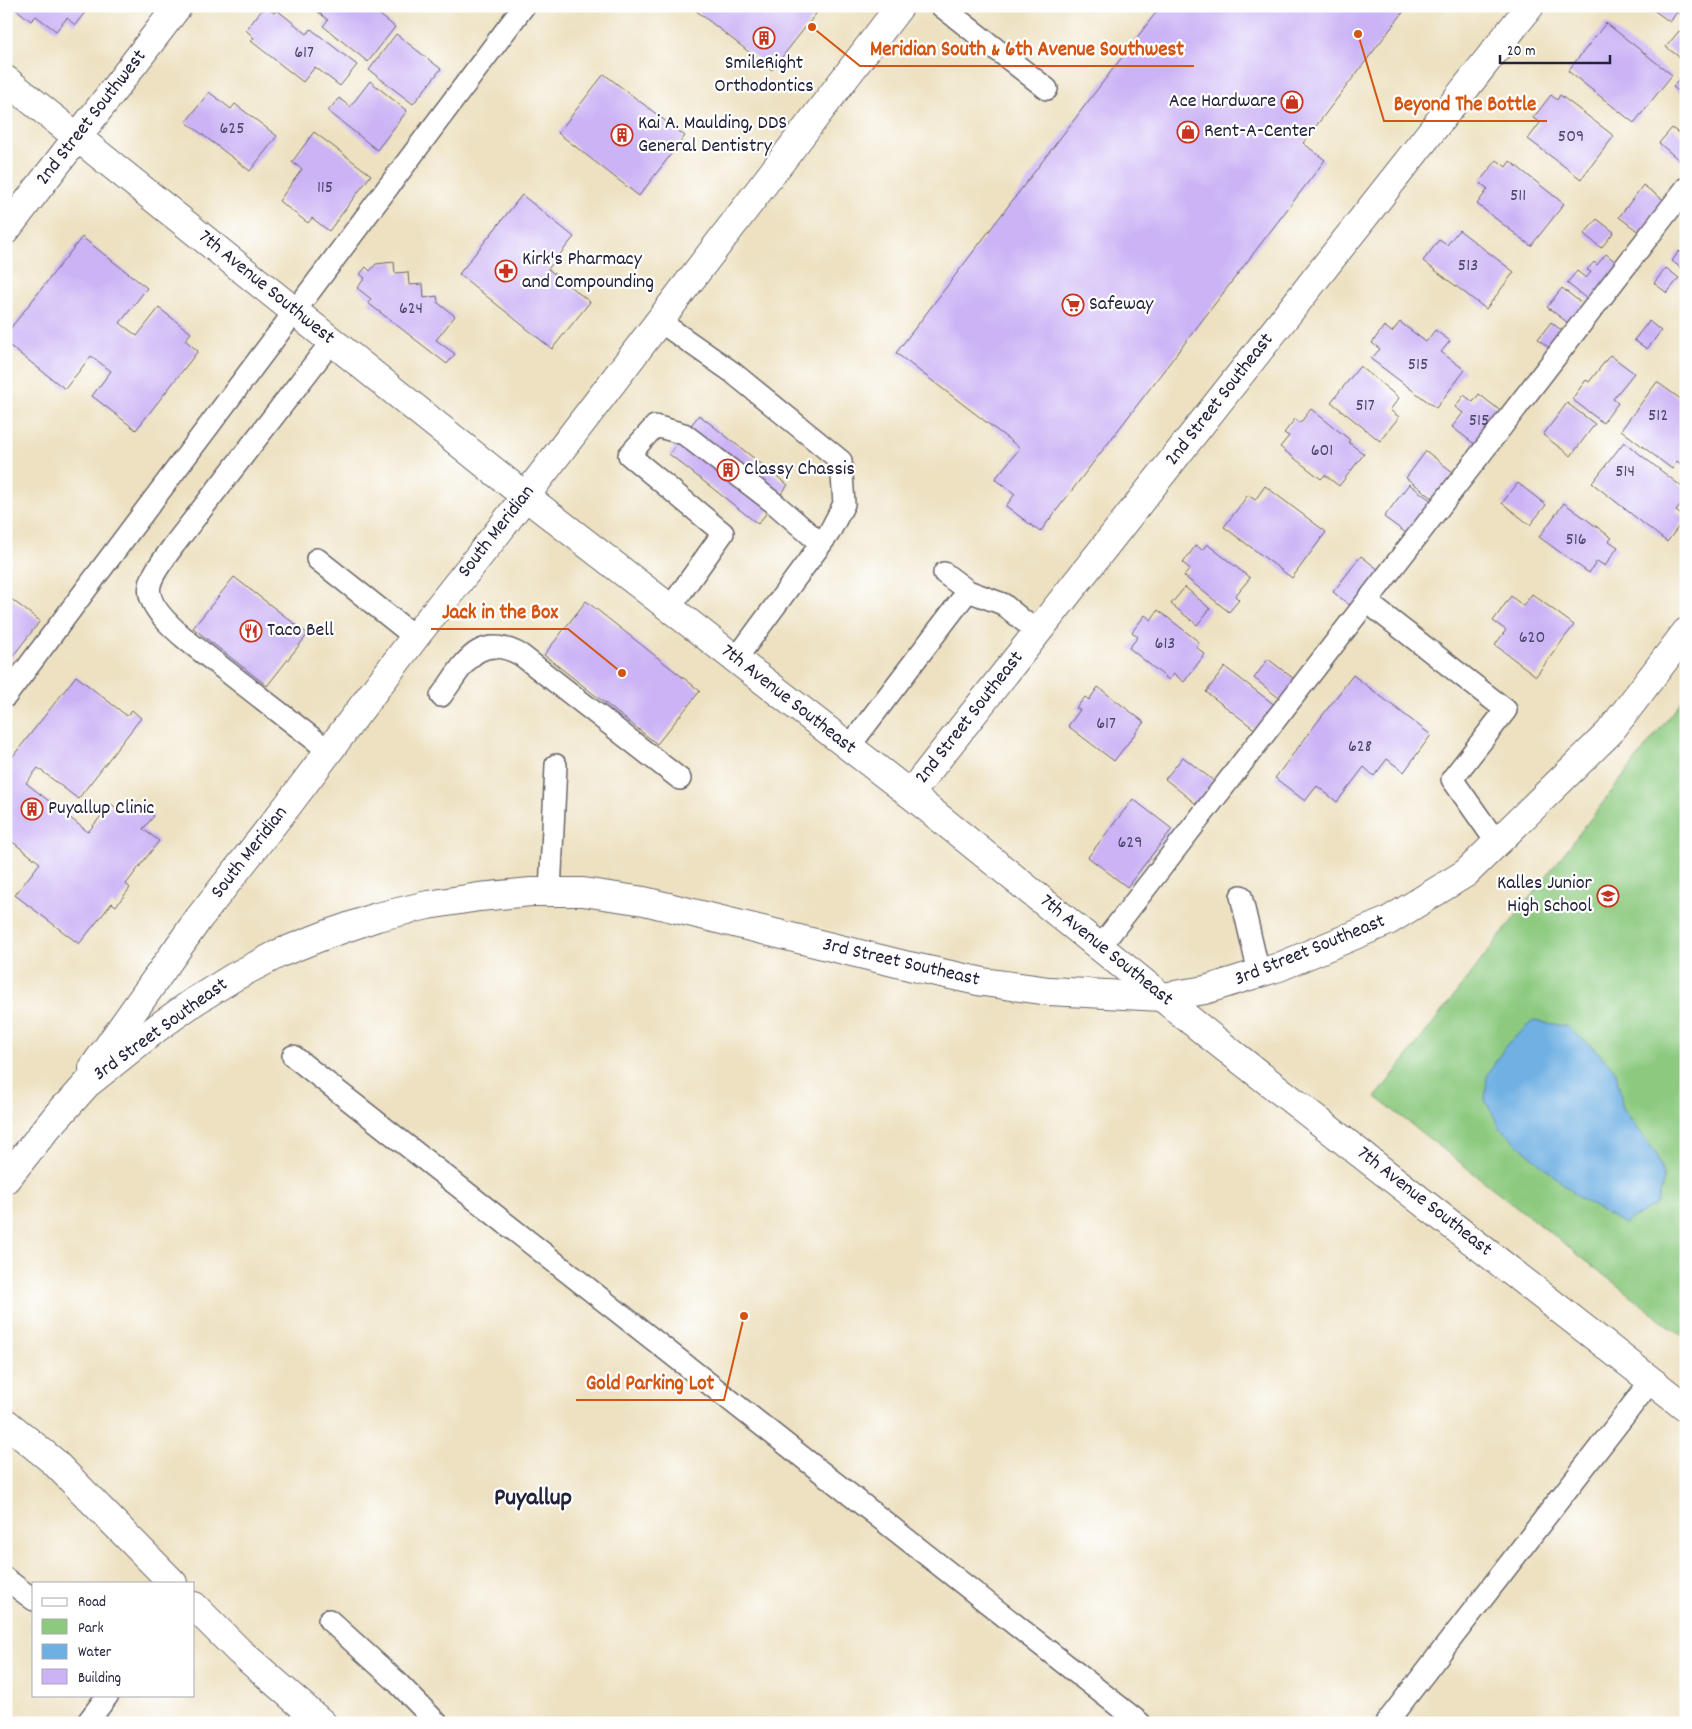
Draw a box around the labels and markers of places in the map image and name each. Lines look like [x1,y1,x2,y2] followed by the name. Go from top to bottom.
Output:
[752,26,776,50] building icon: SmileRight Orthodontics
[860,30,1194,66] callout: Meridian South & 6th Avenue Southwest
[714,50,814,101] place label: SmileRight Orthodontics
[1384,85,1547,121] callout: Beyond The Bottle
[1169,88,1276,116] place label: Ace Hardware
[1280,90,1304,114] shop icon: Ace Hardware
[638,110,787,161] place label: Kai A. Maulding, DDS General Dentistry
[1204,118,1316,146] place label: Rent-A-Center
[1176,120,1200,144] shop icon: Rent-A-Center
[610,123,634,147] building icon: Kai A. Maulding, DDS General Dentistry
[522,246,654,297] place label: Kirk's Pharmacy and Compounding
[494,259,518,283] pharmacy icon: Kirk's Pharmacy and Compounding
[1089,291,1154,319] place label: Safeway
[1061,293,1085,317] supermarket icon: Safeway
[744,456,855,484] place label: Classy Chassis
[716,458,740,482] building icon: Classy Chassis
[431,593,568,629] callout: Jack in the Box
[267,617,334,645] place label: Taco Bell
[239,619,263,643] restaurant icon: Taco Bell
[48,795,154,823] place label: Puyallup Clinic
[20,797,44,821] building icon: Puyallup Clinic
[1497,870,1593,921] place label: Kalles Junior High School
[1596,884,1620,908] school or university icon: Kalles Junior High School
[576,1364,724,1400] callout: Gold Parking Lot

